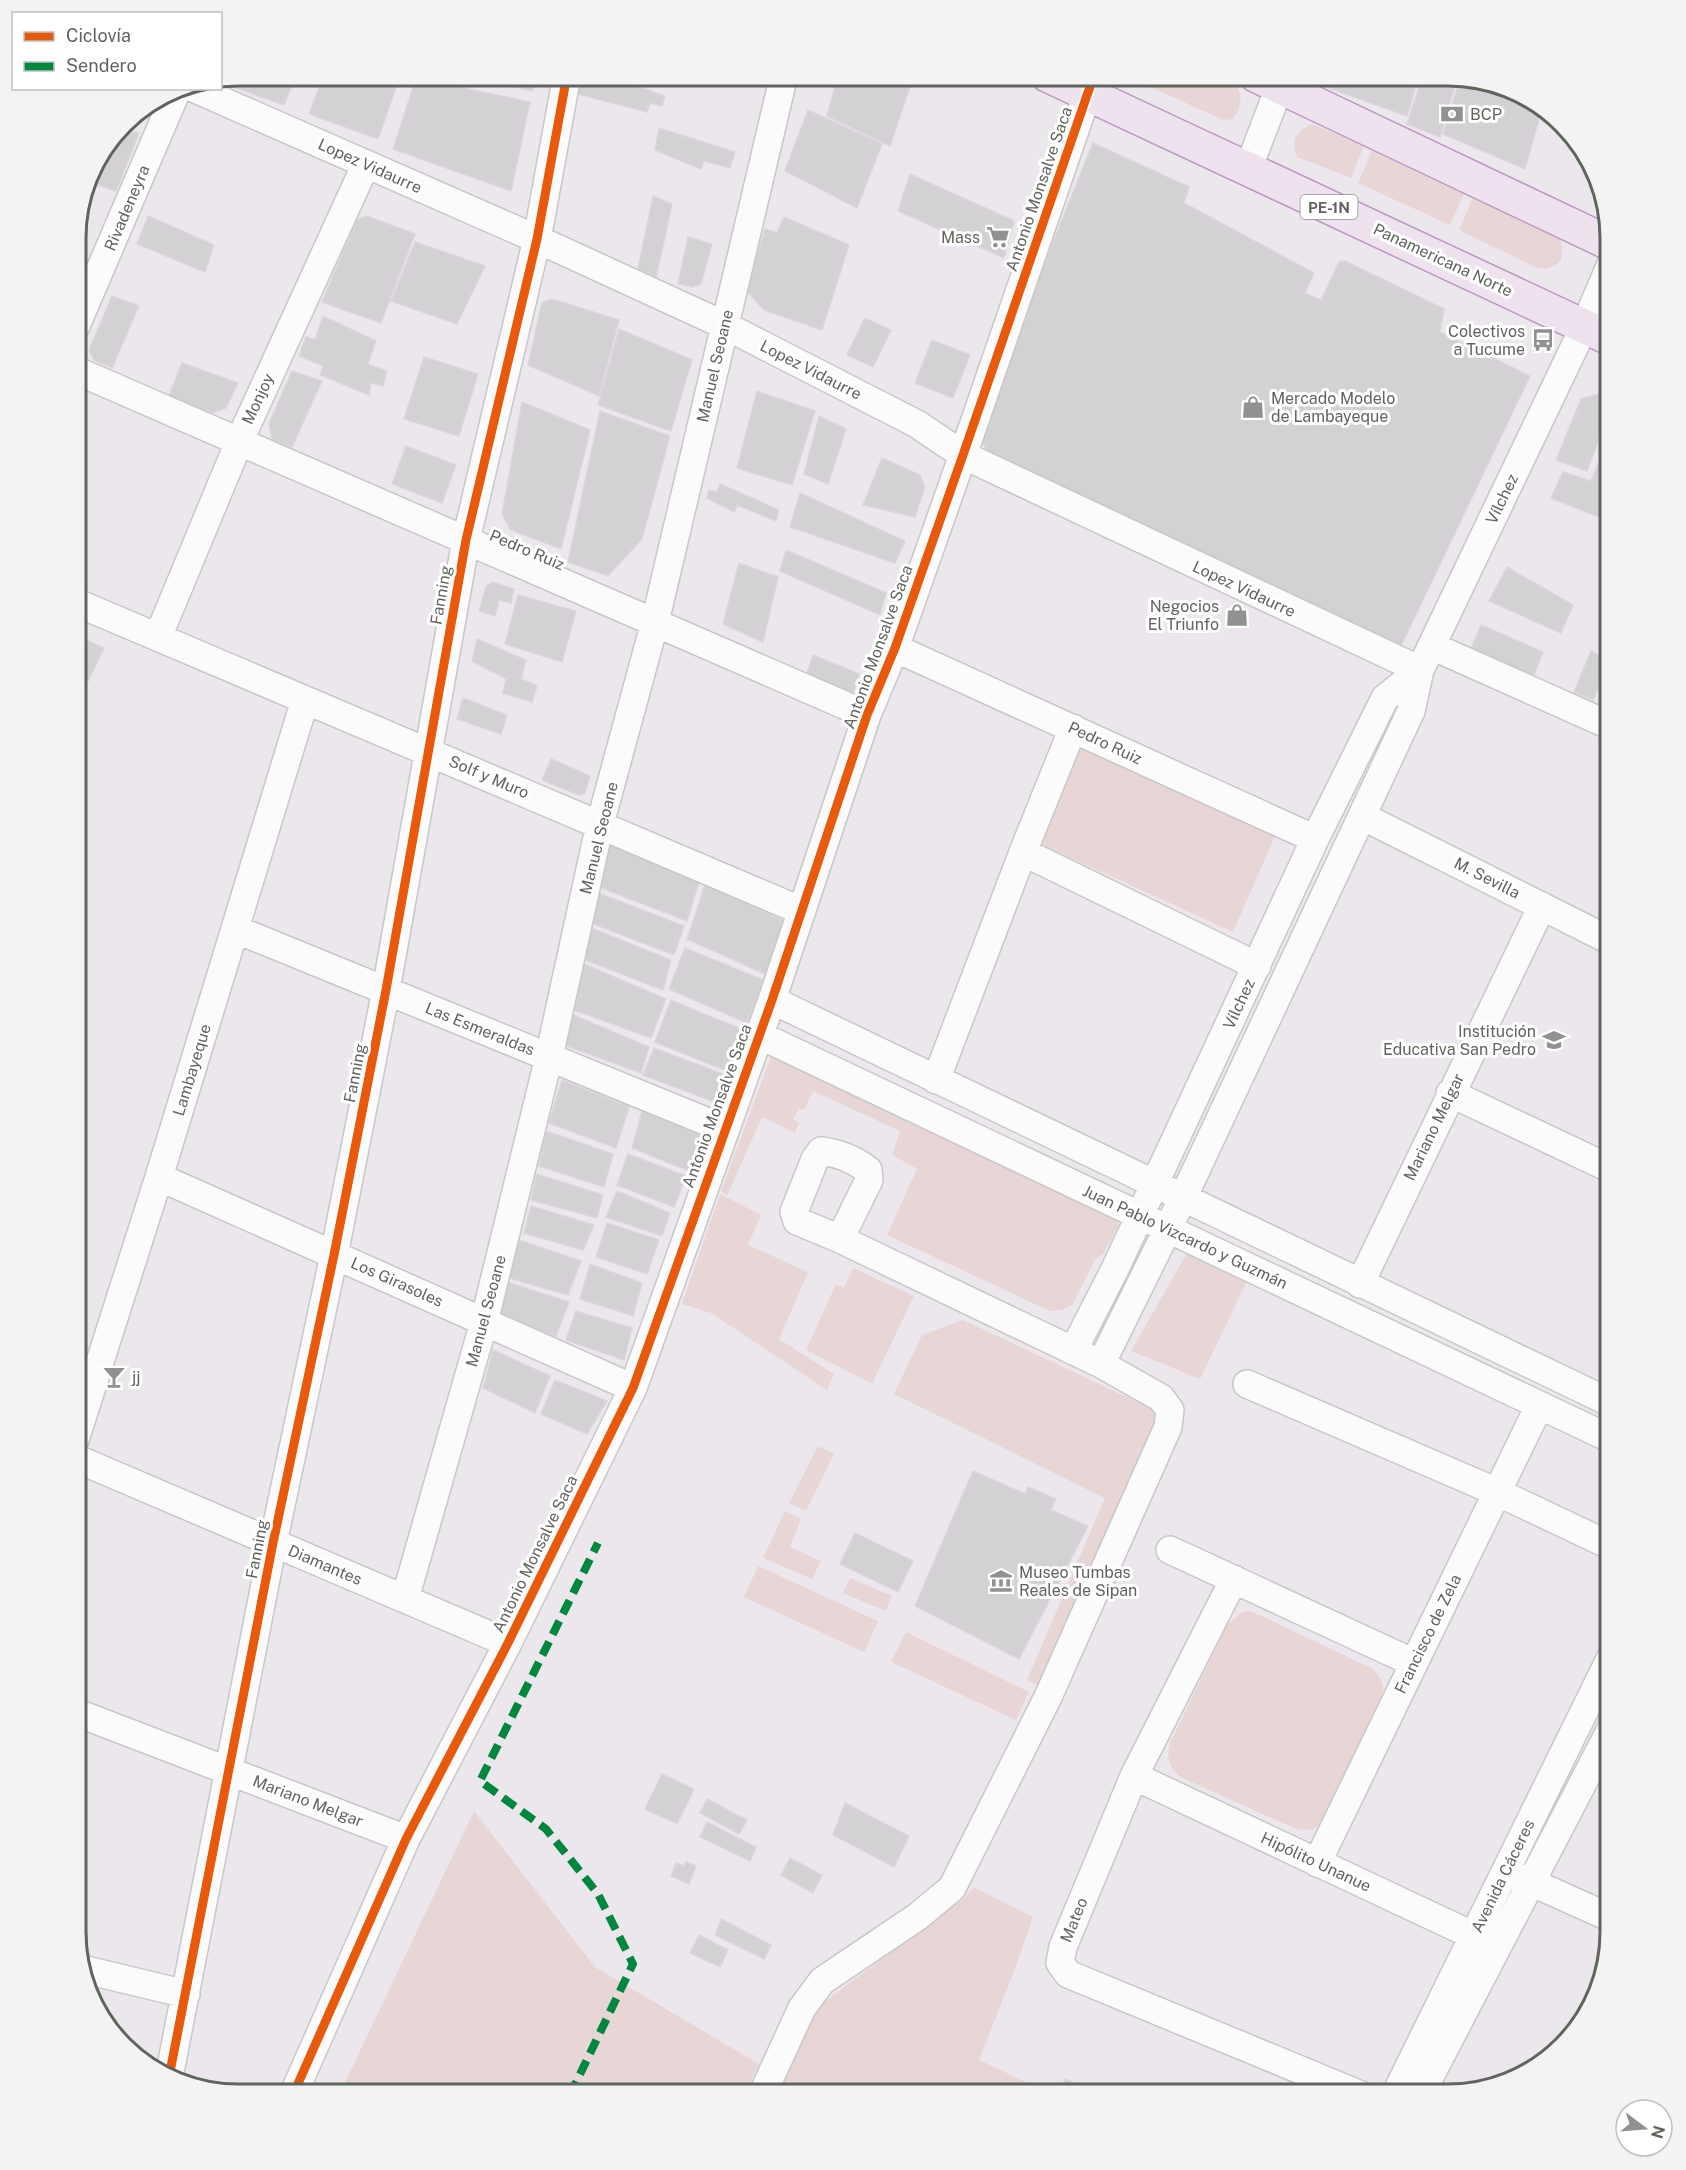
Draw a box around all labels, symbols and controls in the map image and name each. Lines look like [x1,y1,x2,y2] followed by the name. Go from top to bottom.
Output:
[12,12,222,90] legend
[66,25,131,46] text: Ciclovía
[66,55,137,76] text: Sendero
[1439,101,1465,127] bank icon: BCP
[1002,104,1076,274] street label: Antonio Monsalve Saca
[1470,105,1502,124] place label: BCP
[315,135,425,197] street label: Lopez Vidaurre
[100,162,154,254] street label: Rivadeneyra
[1300,195,1358,219] road number: PE-1N
[1370,219,1516,301] street label: Panamericana Norte
[985,224,1011,250] supermarket icon: Mass
[941,228,980,247] place label: Mass
[693,308,737,424] street label: Manuel Seoane
[1448,322,1525,359] place label: Colectivos a Tucume
[1530,327,1556,353] bus stop icon: Colectivos a Tucume
[757,336,865,404] street label: Lopez Vidaurre
[238,370,278,428] street label: Monjoy
[1271,389,1395,426] place label: Mercado Modelo de Lambayeque
[1240,394,1266,420] shop icon: Mercado Modelo de Lambayeque
[1482,471,1522,527] street label: Vílchez
[487,526,568,574] street label: Pedro Ruiz
[1189,557,1299,621] street label: Lopez Vidaurre
[840,563,916,731] street label: Antonio Monsalve Saca
[426,564,456,626] street label: Fanning
[1148,597,1219,634] place label: Negocios El Triunfo
[1224,602,1250,628] shop icon: Negocios El Triunfo
[1065,718,1145,769] street label: Pedro Ruiz
[446,752,532,802] street label: Solf y Muro
[576,780,622,896] street label: Manuel Seoane
[1451,853,1523,903] street label: M. Sevilla
[1219,975,1259,1032] street label: Vílchez
[423,998,537,1060] street label: Las Esmeraldas
[169,1022,215,1118] street label: Lambayeque
[679,1022,755,1190] street label: Antonio Monsalve Saca
[1383,1022,1536,1059] place label: Institución Educativa San Pedro
[1541,1027,1567,1053] school or university icon: Institución Educativa San Pedro
[340,1042,370,1104] street label: Fanning
[1400,1070,1468,1184] street label: Mariano Melgar
[1079,1181,1291,1293] street label: Juan Pablo Vizcardo y Guzmán
[348,1253,446,1311] street label: Los Girasoles
[462,1253,510,1369] street label: Manuel Seoane
[101,1364,127,1390] bar icon: jj
[131,1368,140,1387] place label: jj
[489,1472,581,1636] street label: Antonio Monsalve Saca
[242,1518,272,1580] street label: Fanning
[285,1541,365,1589] street label: Diamantes
[1019,1563,1137,1600] place label: Museo Tumbas Reales de Sipan
[988,1568,1014,1594] museum icon: Museo Tumbas Reales de Sipan
[1391,1571,1465,1697] street label: Francisco de Zela
[250,1771,366,1831] street label: Mariano Melgar
[1467,1816,1539,1936] street label: Avenida Cáceres
[1258,1828,1374,1896] street label: Hipólito Unanue
[1056,1895,1092,1945] street label: Mateo
[1614,2098,1674,2158] north arrow
[1647,2123,1669,2141] text: N

